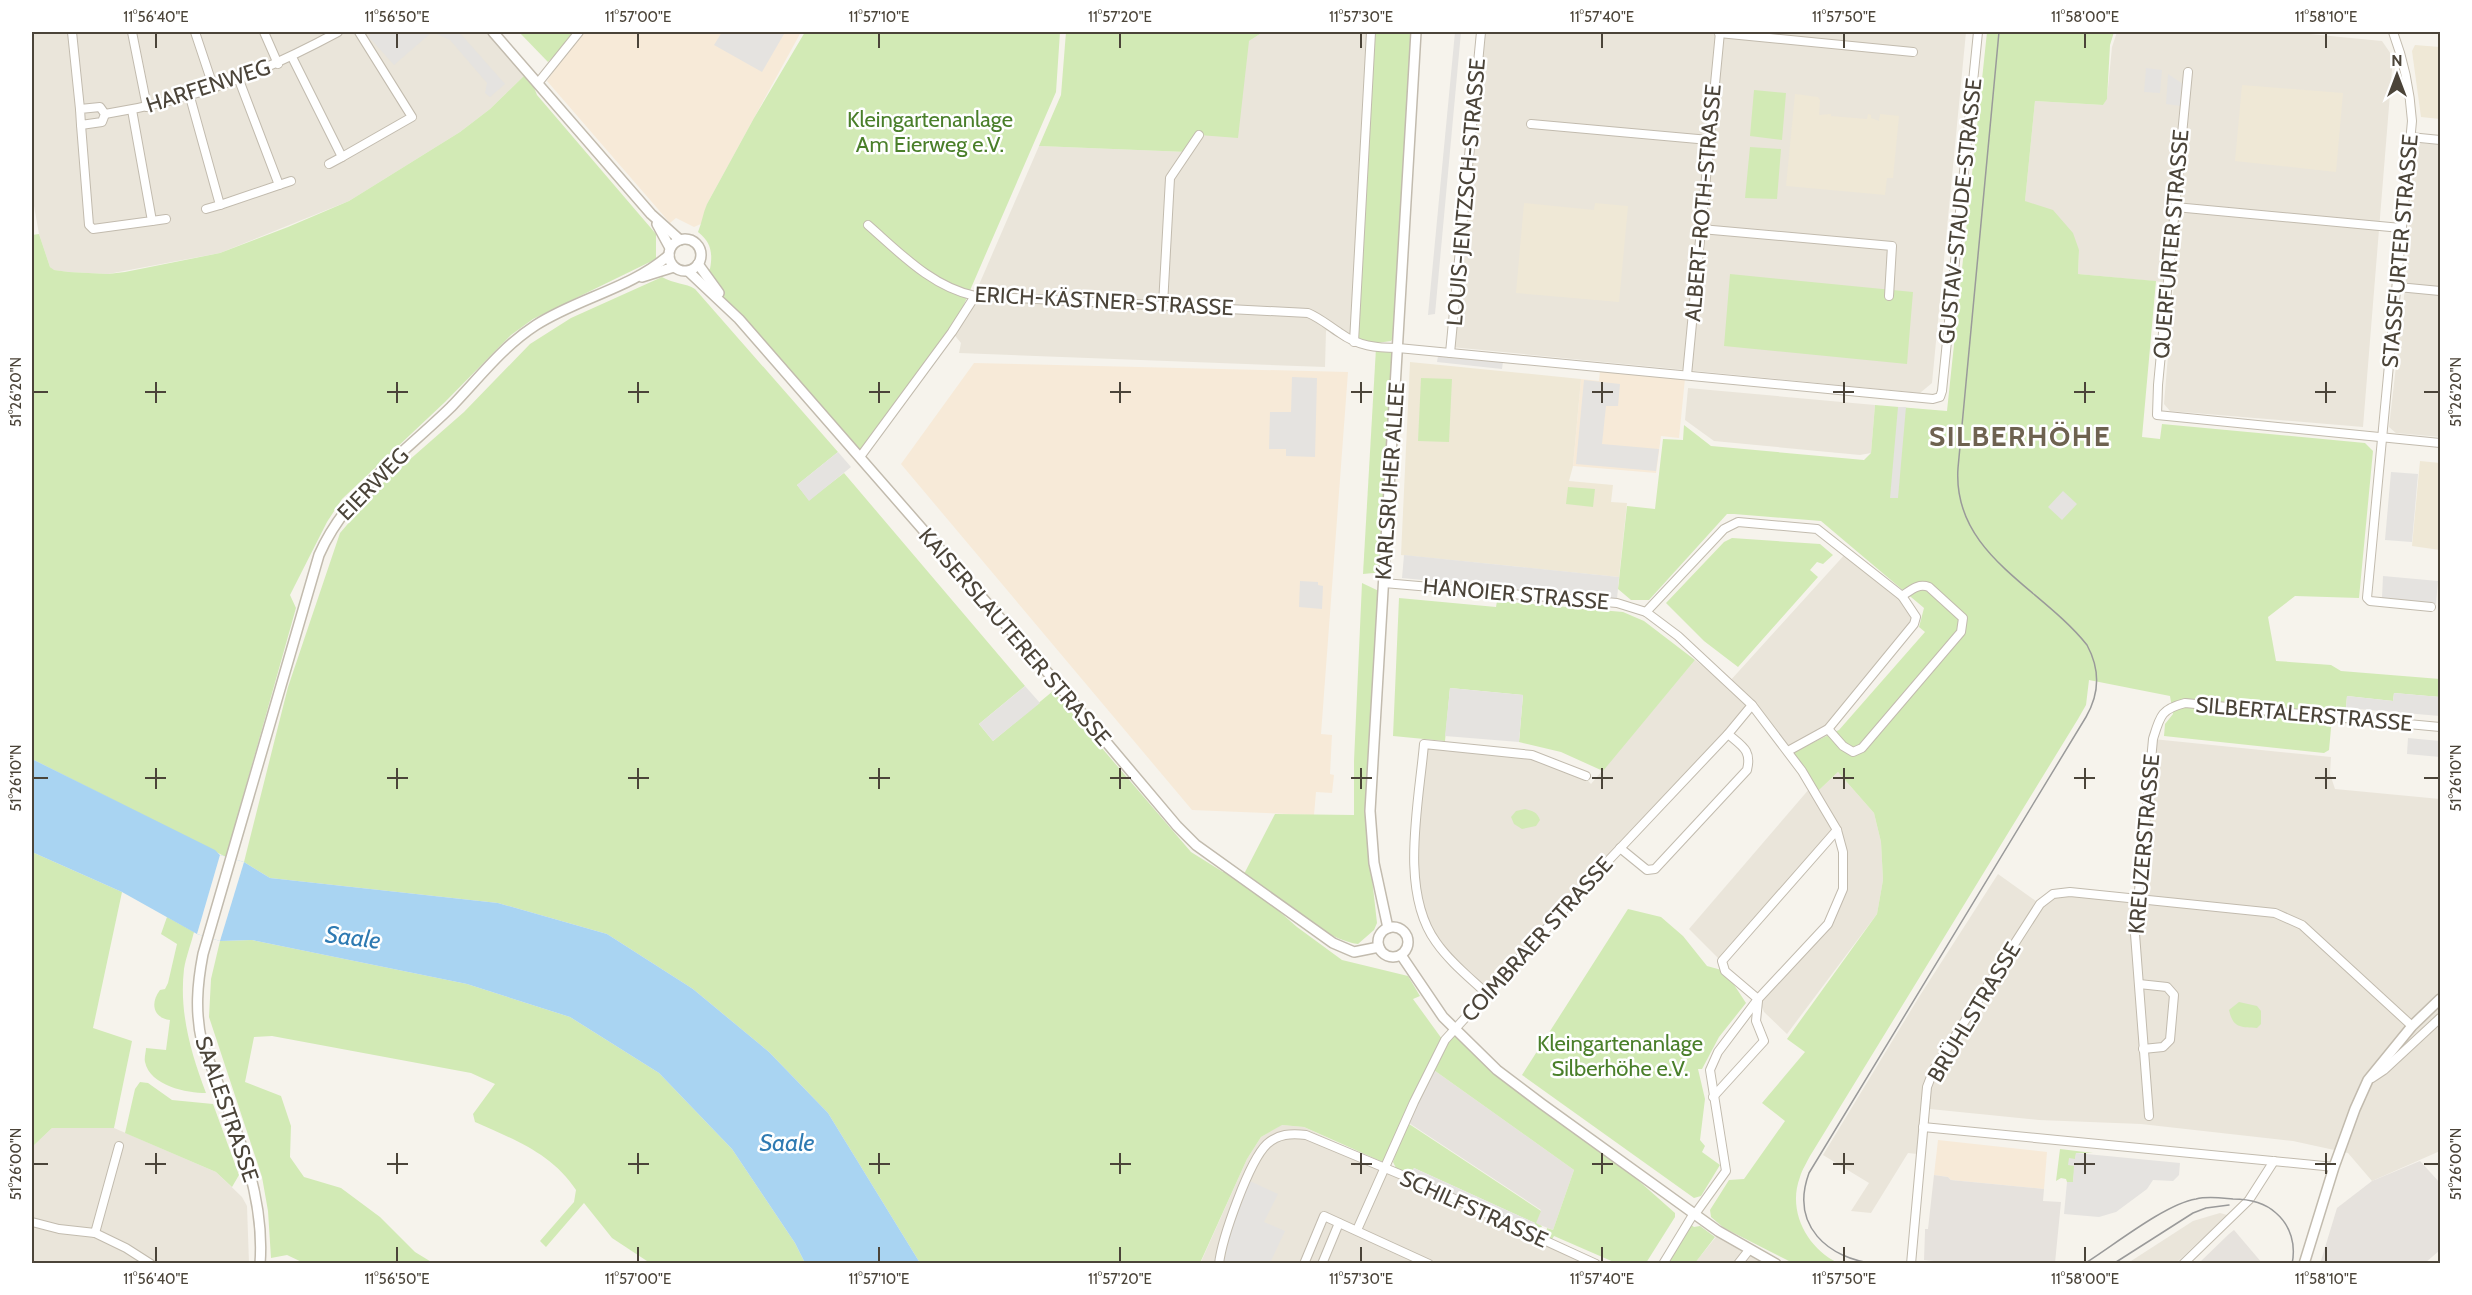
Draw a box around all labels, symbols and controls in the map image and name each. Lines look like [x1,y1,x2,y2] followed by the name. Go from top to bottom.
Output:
[123,8,189,26] text: 11°56'40"E
[364,8,430,26] text: 11°56'50"E
[605,8,671,26] text: 11°57'00"E
[849,8,909,26] text: 11°57'10"E
[1088,8,1152,26] text: 11°57'20"E
[1329,8,1393,26] text: 11°57'30"E
[1570,8,1634,26] text: 11°57'40"E
[1812,8,1876,26] text: 11°57'50"E
[2051,8,2119,26] text: 11°58'00"E
[2295,8,2357,26] text: 11°58'10"E
[2367,45,2427,105] north arrow
[2391,51,2403,70] text: N
[142,53,274,119] street label: HARFENWEG
[1441,57,1491,327] street label: LOUIS-JENTZSCH-STRASSE
[1933,77,1987,345] street label: GUSTAV-STAUDE-STRASSE
[1679,83,1727,323] street label: ALBERT-ROTH-STRASSE
[847,106,1013,158] park label: Kleingartenanlage Am Eierweg e.V.
[2148,128,2194,360] street label: QUERFURTER STRASSE
[2376,133,2424,369] street label: STASSFURTER STRASSE
[974,281,1234,321] street label: ERICH-KÄSTNER-STRASSE
[7,357,25,427] text: 51°26'20"N
[2447,357,2465,427] text: 51°26'20"N
[1370,381,1410,581] street label: KARLSRUHER ALLEE
[1929,419,2111,453] district label: SILBERHÖHE
[332,442,414,526] street label: EIERWEG
[913,523,1117,751] street label: KAISERSLAUTERER STRASSE
[1422,572,1610,616] street label: HANOIER STRASSE
[2194,691,2414,737] street label: SILBERTALERSTRASSE
[7,744,25,812] text: 51°26'10"N
[2447,744,2465,812] text: 51°26'10"N
[2123,753,2165,935] street label: KREUZERSTRASSE
[1456,851,1618,1027] street label: COIMBRAER STRASSE
[324,919,382,955] water label: Saale
[1922,937,2026,1087] street label: BRÜHLSTRASSE
[1537,1030,1703,1082] park label: Kleingartenanlage Silberhöhe e.V.
[189,1033,265,1185] street label: SAALESTRASSE
[7,1128,25,1200] text: 51°26'00"N
[759,1128,815,1157] water label: Saale
[2447,1128,2465,1200] text: 51°26'00"N
[1396,1164,1552,1254] street label: SCHILFSTRASSE
[123,1270,189,1288] text: 11°56'40"E
[364,1270,430,1288] text: 11°56'50"E
[605,1270,671,1288] text: 11°57'00"E
[849,1270,909,1288] text: 11°57'10"E
[1088,1270,1152,1288] text: 11°57'20"E
[1329,1270,1393,1288] text: 11°57'30"E
[1570,1270,1634,1288] text: 11°57'40"E
[1812,1270,1876,1288] text: 11°57'50"E
[2051,1270,2119,1288] text: 11°58'00"E
[2295,1270,2357,1288] text: 11°58'10"E

